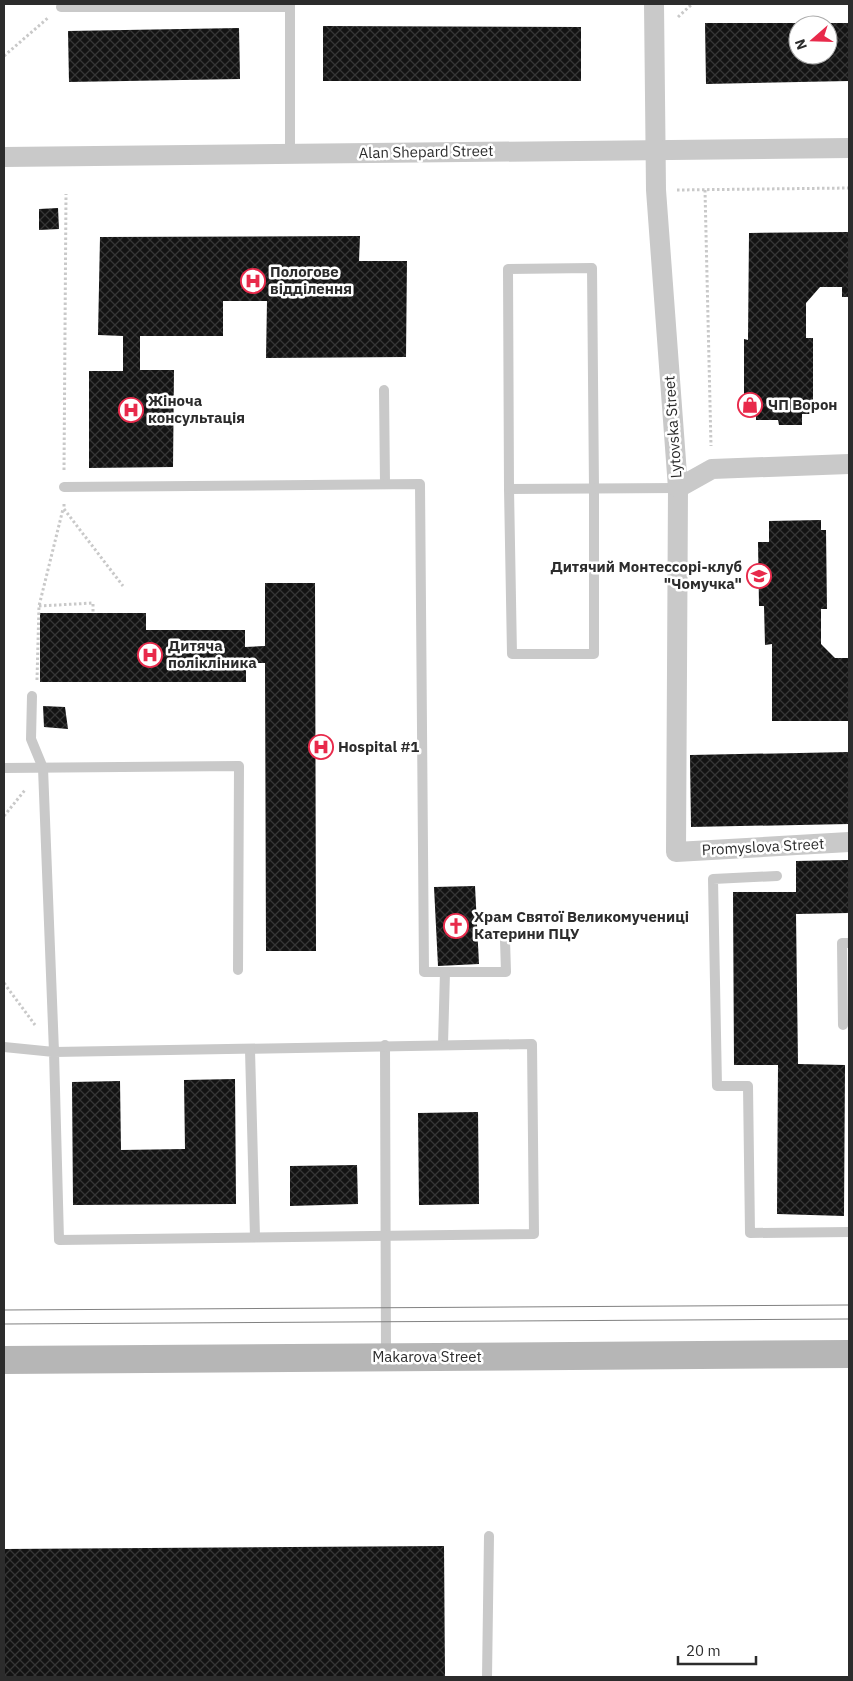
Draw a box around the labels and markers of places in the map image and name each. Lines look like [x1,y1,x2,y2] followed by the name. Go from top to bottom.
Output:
[270,262,352,298] place label: Пологове відділення
[240,268,266,294] hospital icon: Пологове відділення
[148,391,245,427] place label: Жіноча консультація
[737,392,763,418] shop icon: ЧП Ворон
[768,395,838,414] place label: ЧП Ворон
[118,397,144,423] hospital icon: Жіноча консультація
[550,557,742,593] place label: Дитячий Монтессорі-клуб "Чомучка"
[746,563,772,589] school or university icon: Дитячий Монтессорі-клуб "Чомучка"
[168,636,257,672] place label: Дитяча полікліника
[137,642,163,668] hospital icon: Дитяча полікліника
[308,734,334,760] hospital icon: Hospital #1
[338,737,419,756] place label: Hospital #1
[474,907,689,943] place label: Храм Святої Великомучениці Катерини ПЦУ
[443,913,469,939] church icon: Храм Святої Великомучениці Катерини ПЦУ

